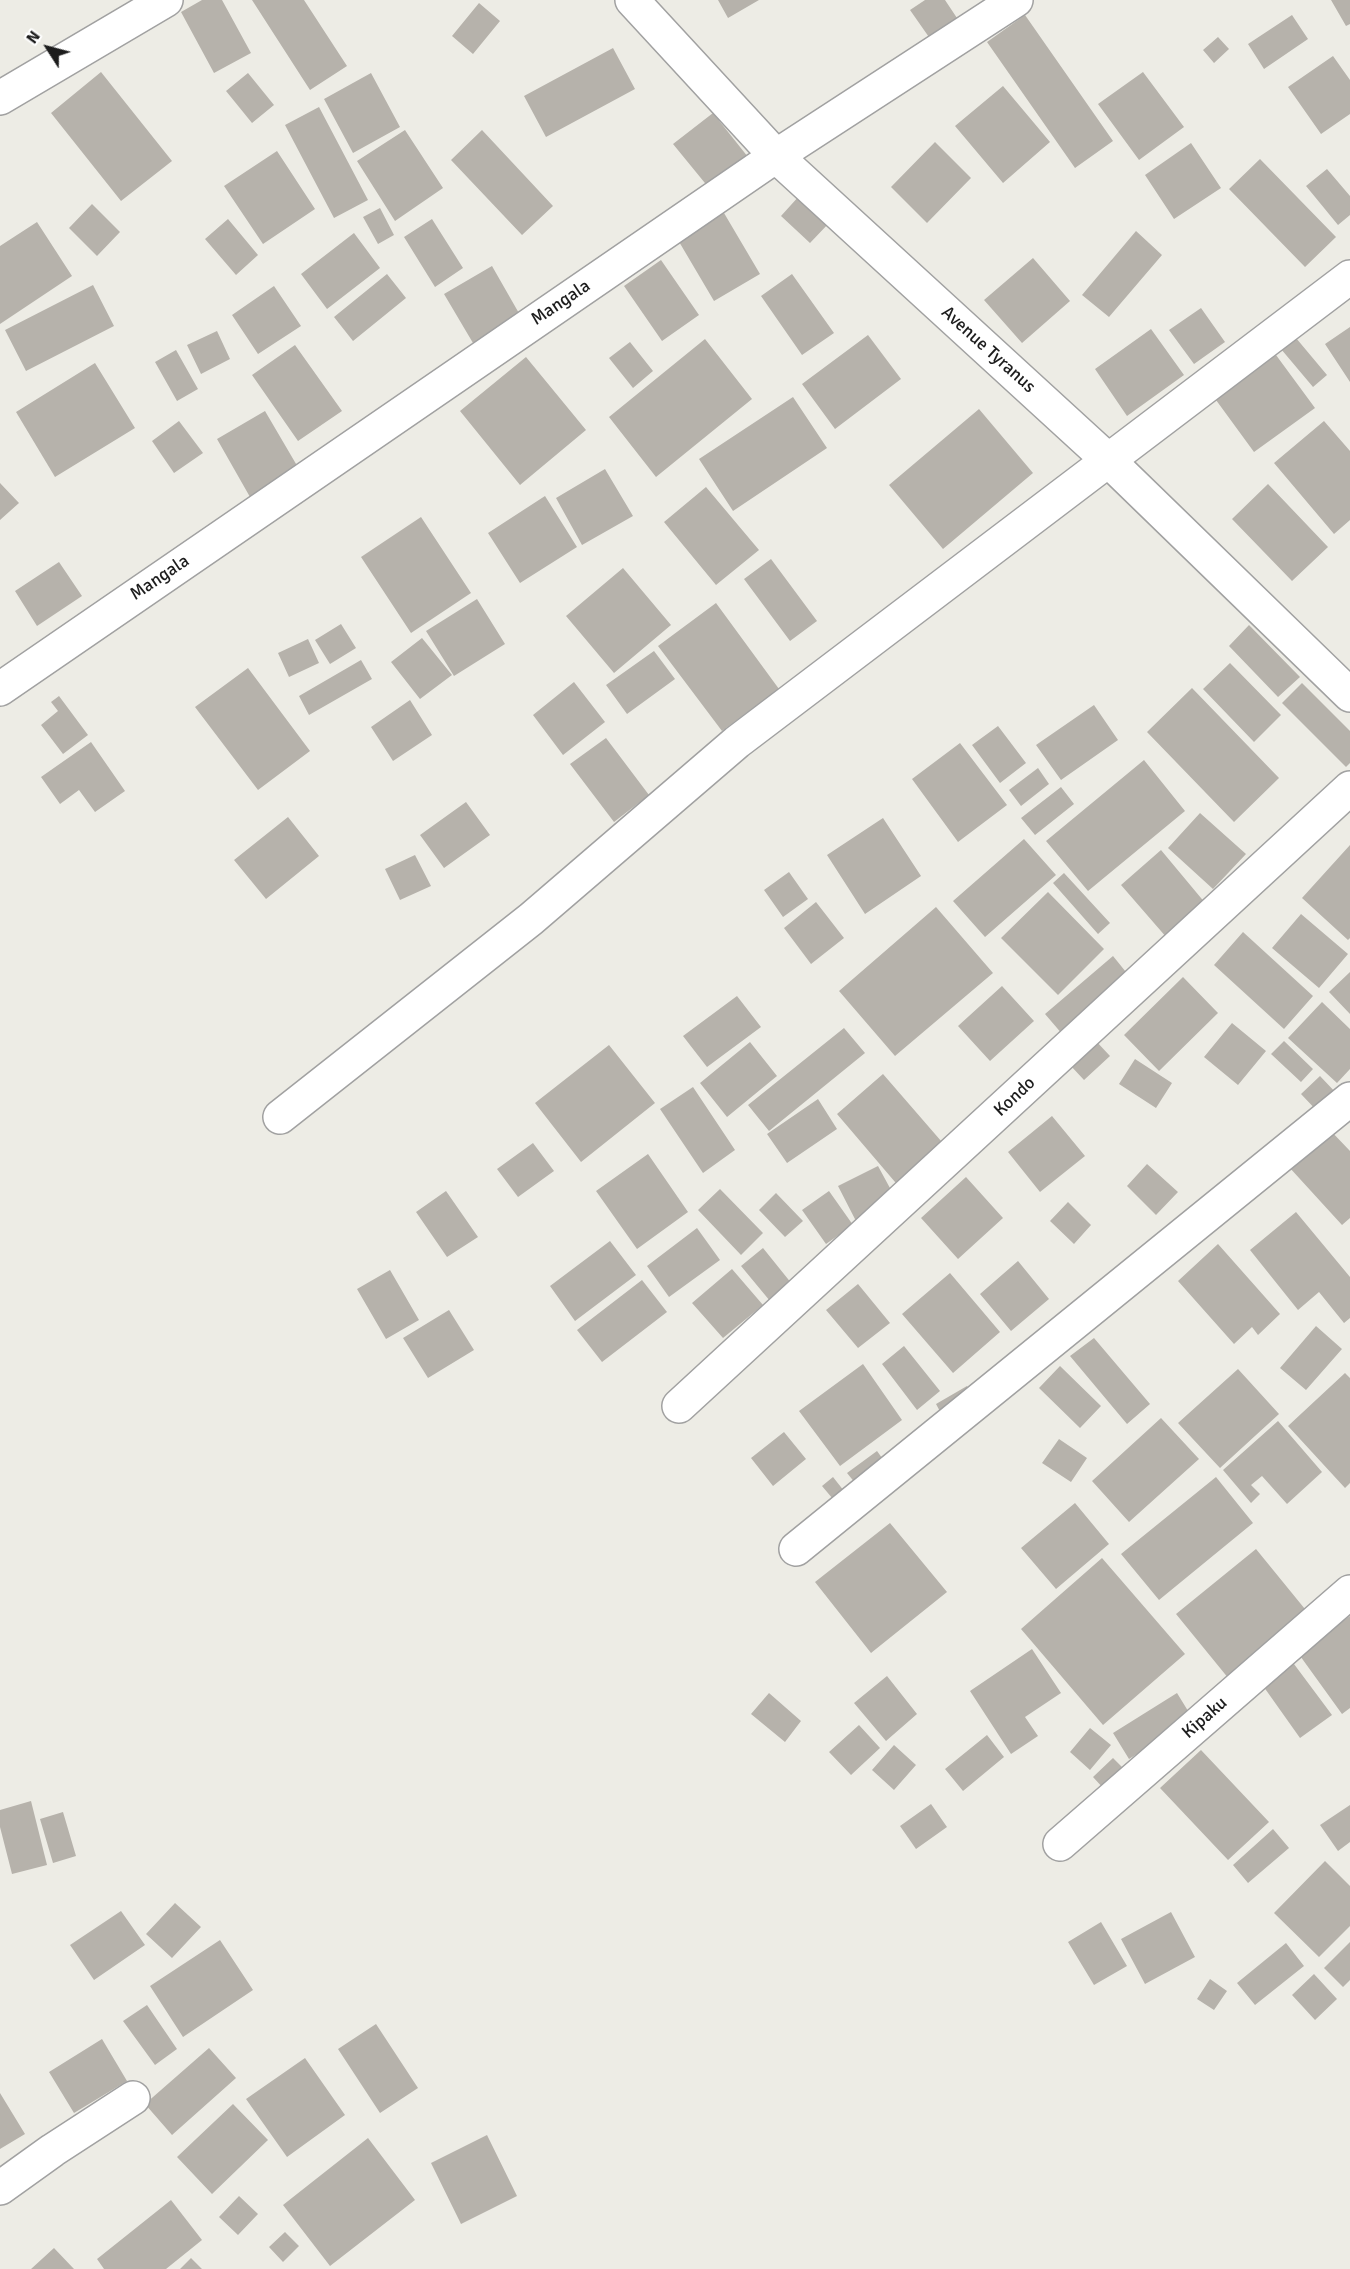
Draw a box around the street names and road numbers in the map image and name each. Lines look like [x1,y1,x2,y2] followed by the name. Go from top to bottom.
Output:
[527,275,595,331] street label: Mangala
[936,302,1040,398] street label: Avenue Tyranus
[126,550,194,606] street label: Mangala
[990,1073,1040,1121] street label: Kondo
[1178,1693,1232,1743] street label: Kipaku

